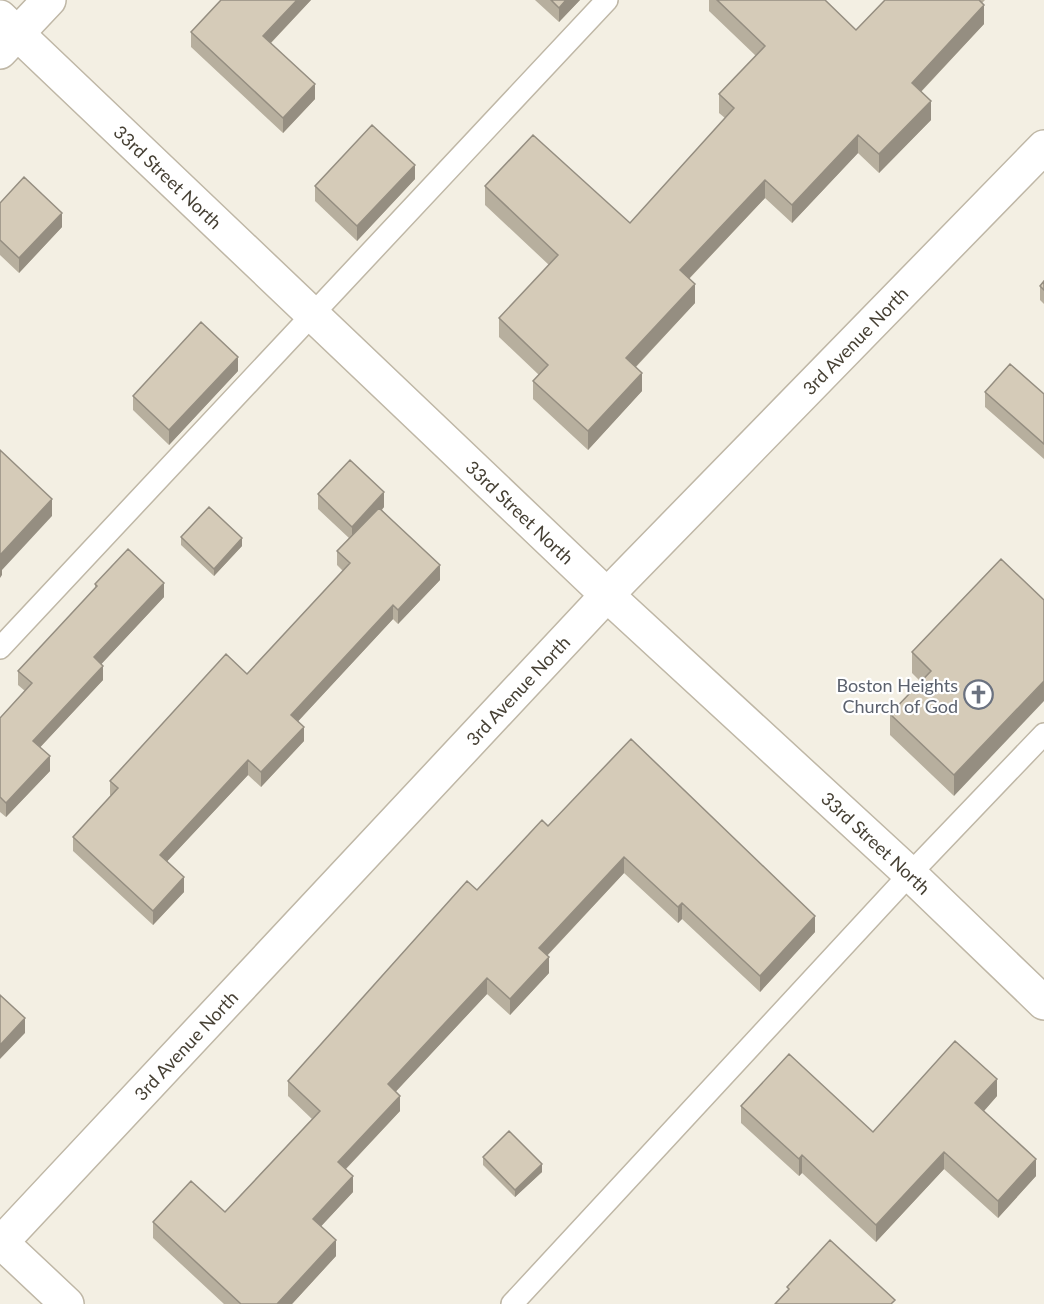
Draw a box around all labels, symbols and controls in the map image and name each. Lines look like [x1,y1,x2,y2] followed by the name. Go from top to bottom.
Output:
[110,121,227,233] street label: 33rd Street North
[798,282,913,399] street label: 3rd Avenue North
[461,456,578,569] street label: 33rd Street North
[461,631,574,750] street label: 3rd Avenue North
[836,674,958,717] place label: Boston Heights Church of God
[963,679,995,711] church icon: Boston Heights Church of God
[817,787,935,899] street label: 33rd Street North
[129,986,242,1105] street label: 3rd Avenue North

